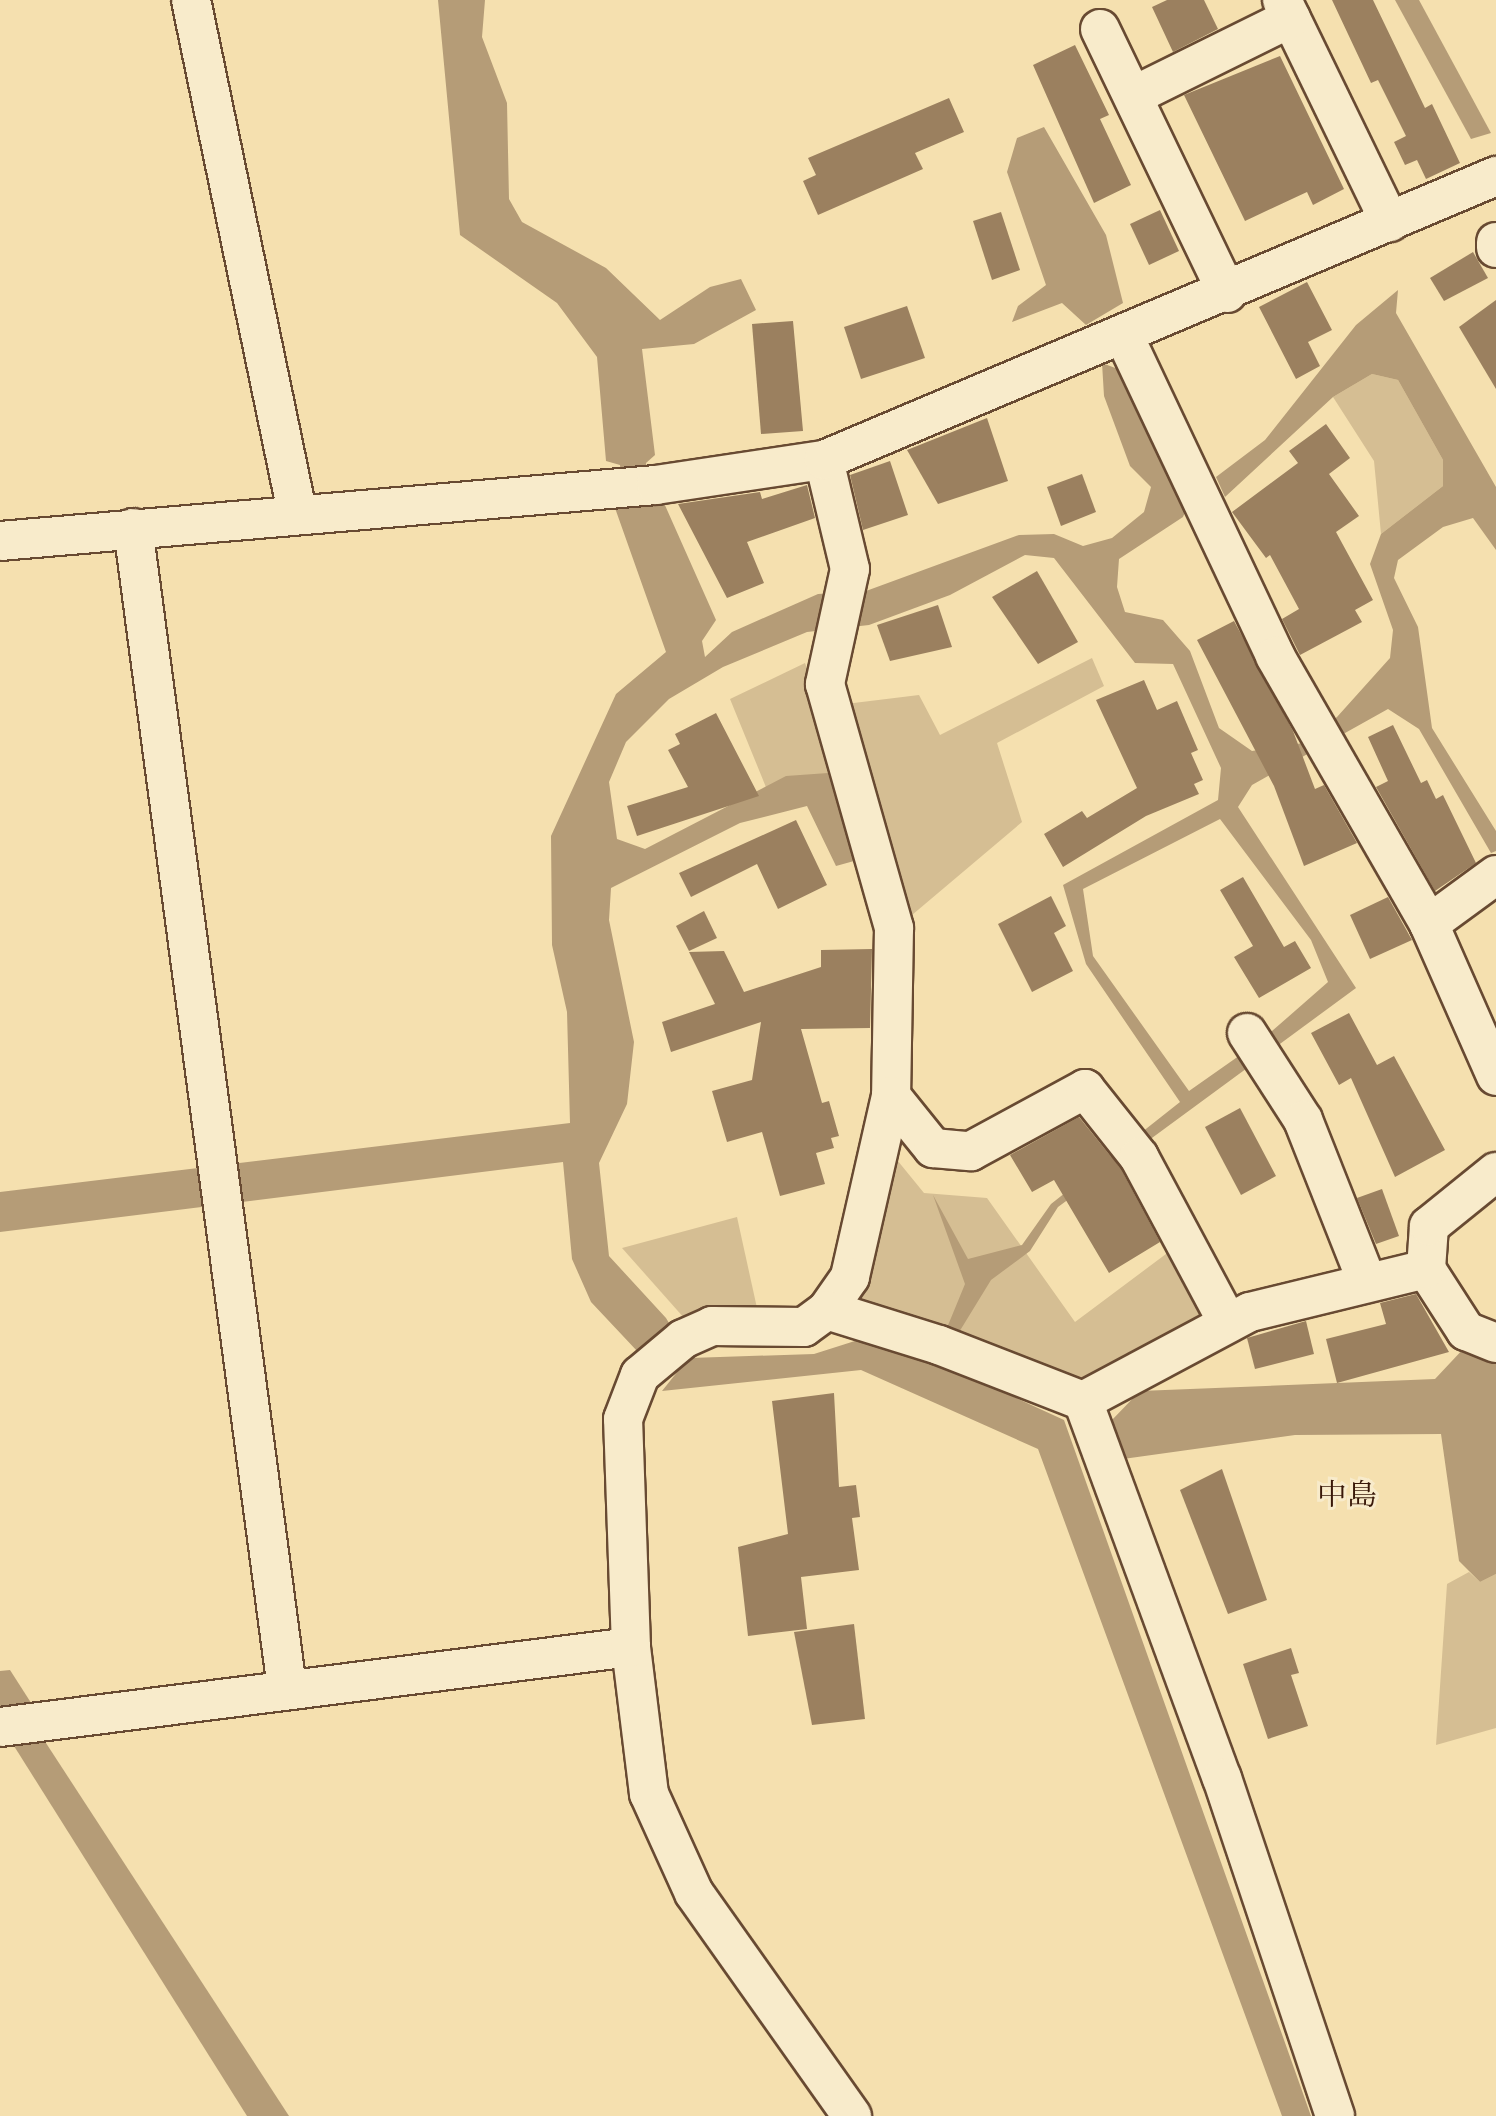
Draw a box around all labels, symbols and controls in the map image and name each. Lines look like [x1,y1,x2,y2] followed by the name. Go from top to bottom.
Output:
[1317,1478,1377,1514] district label: 中島

